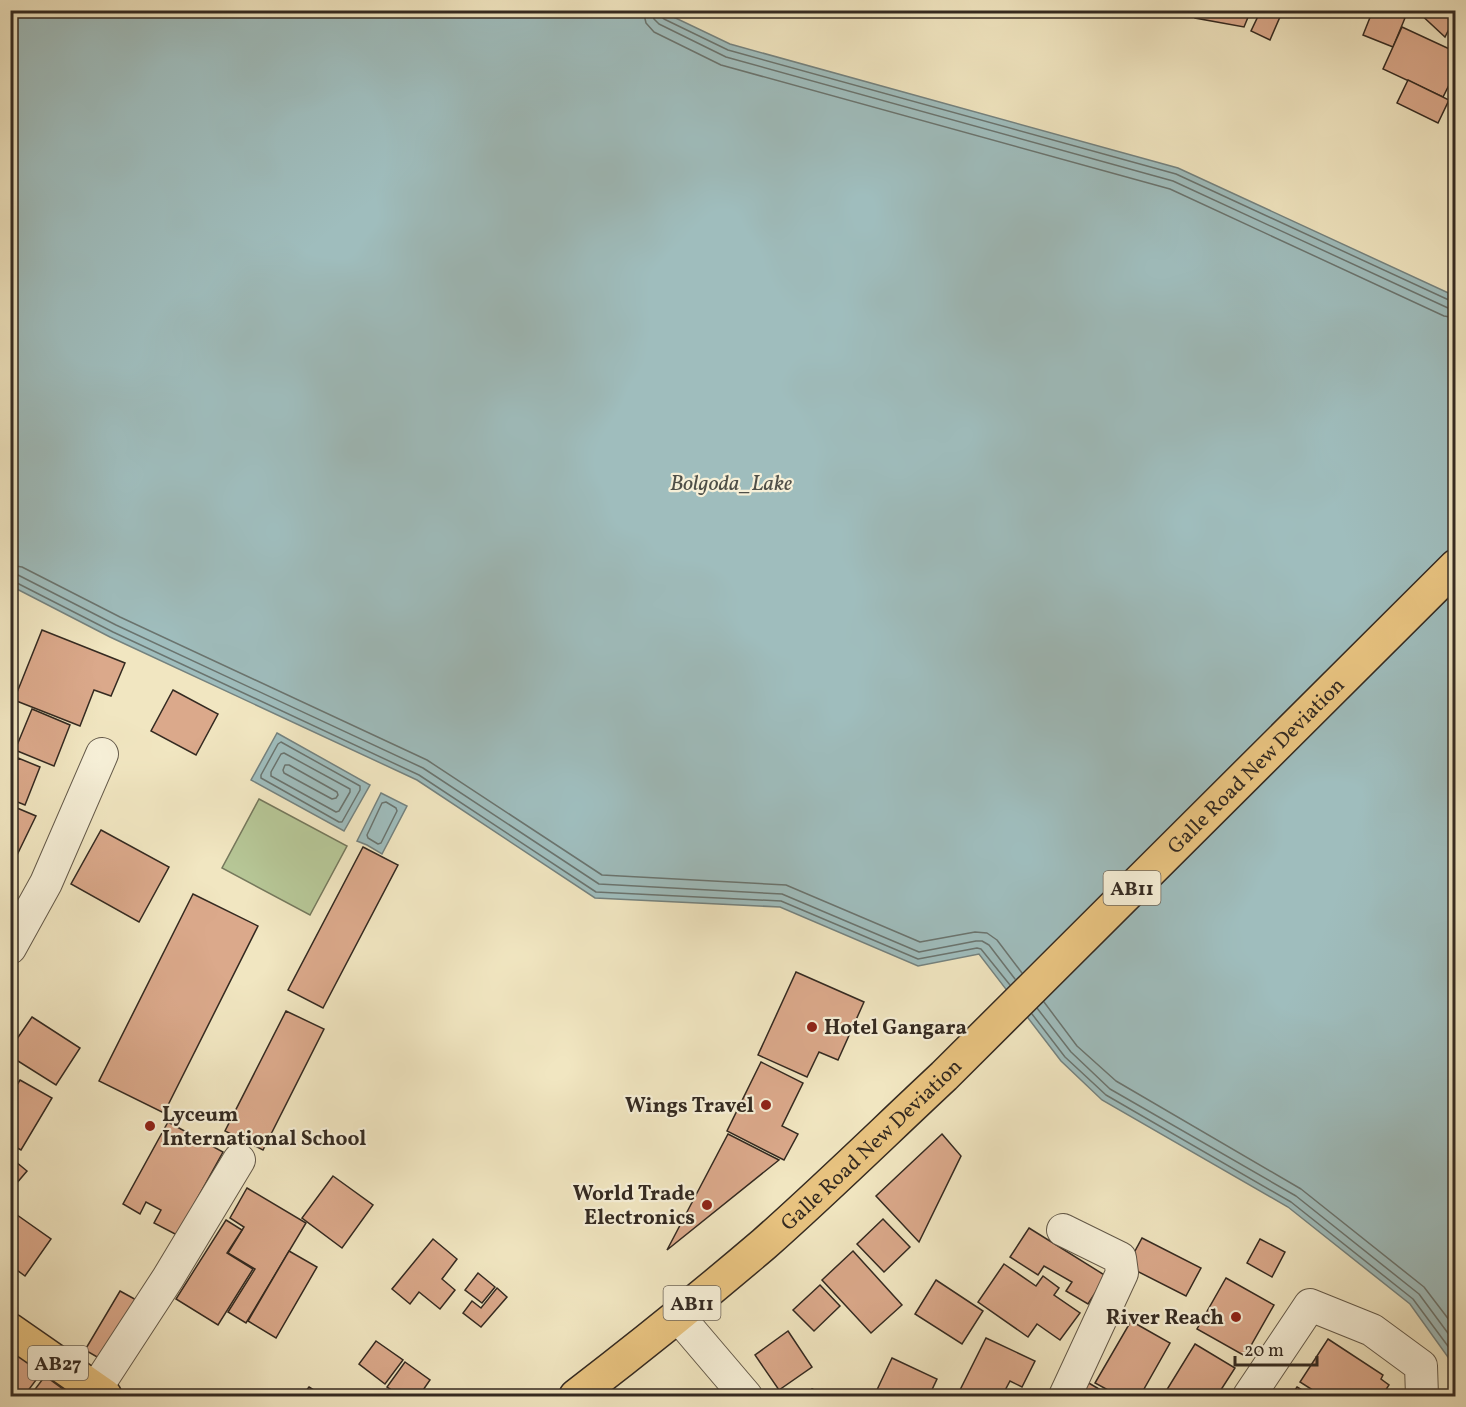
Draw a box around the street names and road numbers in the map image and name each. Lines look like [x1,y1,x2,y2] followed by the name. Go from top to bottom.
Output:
[1162,672,1352,861] street label: Galle Road New Deviation
[1104,871,1160,905] road number: AB11
[775,1053,969,1238] street label: Galle Road New Deviation
[664,1286,720,1320] road number: AB11
[28,1346,88,1380] road number: AB27

